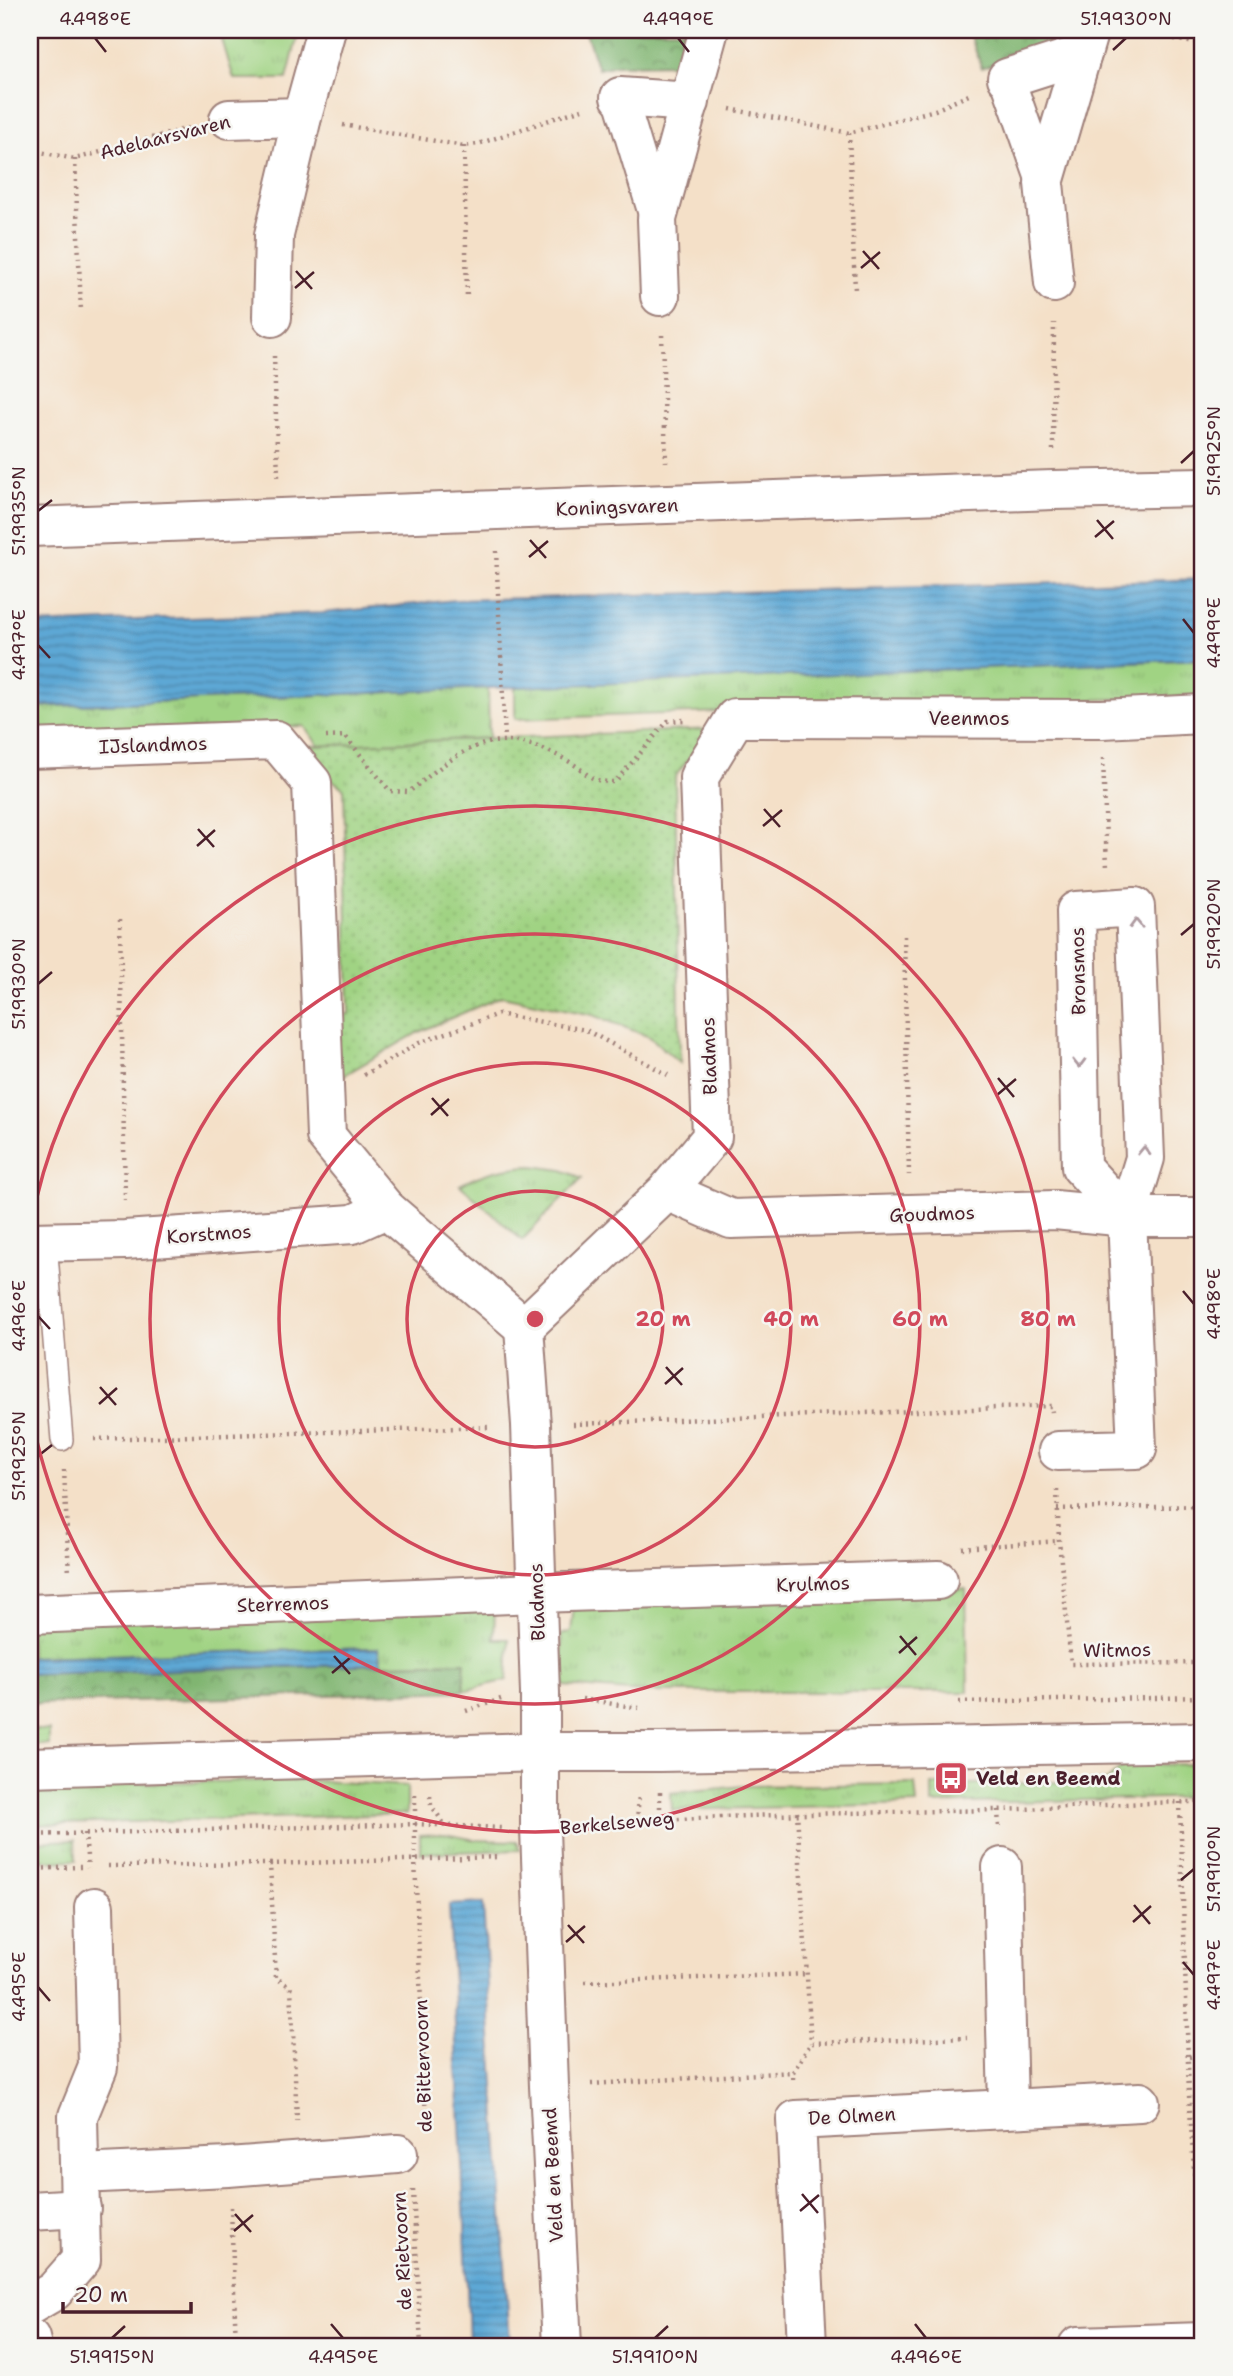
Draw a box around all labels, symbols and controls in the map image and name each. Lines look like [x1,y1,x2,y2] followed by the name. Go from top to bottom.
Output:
[59,7,131,31] text: 4.498°E
[642,7,714,31] text: 4.499°E
[1080,7,1172,31] text: 51.9930°N
[97,109,233,165] street label: Adelaarsvaren
[1202,406,1226,496] text: 51.9925°N
[7,466,31,556] text: 51.9935°N
[555,492,679,522] street label: Koningsvaren
[1202,597,1226,669] text: 4.499°E
[7,609,31,681] text: 4.497°E
[928,706,1010,731] street label: Veenmos
[98,731,208,759] street label: IJslandmos
[1202,878,1226,970] text: 51.9920°N
[1128,918,1143,929] one-way arrow
[1065,927,1091,1015] street label: Bronsmos
[7,938,31,1030] text: 51.9930°N
[695,1017,723,1095] street label: Bladmos
[1071,1058,1087,1069] one-way arrow
[1136,1145,1151,1156] one-way arrow
[889,1200,975,1228] street label: Goudmos
[166,1219,252,1249] street label: Korstmos
[1202,1268,1226,1340] text: 4.498°E
[7,1280,31,1352] text: 4.496°E
[635,1305,691,1333] text: 20 m
[763,1305,819,1333] text: 40 m
[892,1305,948,1333] text: 60 m
[1020,1305,1076,1333] text: 80 m
[523,1307,547,1331] centre of rings
[7,1411,31,1501] text: 51.9925°N
[523,1563,551,1641] street label: Bladmos
[776,1570,850,1598] street label: Krulmos
[236,1590,330,1618] street label: Sterremos
[1083,1637,1151,1663] street label: Witmos
[932,1759,970,1797] bus stop icon: Veld en Beemd
[976,1766,1121,1791] place label: Veld en Beemd
[559,1806,675,1840] street label: Berkelseweg
[1202,1826,1226,1912] text: 51.9910°N
[1202,1939,1226,2011] text: 4.497°E
[7,1952,31,2022] text: 4.495°E
[408,1999,438,2133] street label: de Bittervoorn
[808,2101,896,2131] street label: De Olmen
[537,2107,569,2243] street label: Veld en Beemd
[386,2191,418,2311] street label: de Rietvoorn
[63,2271,191,2315] scale bar
[74,2281,128,2309] text: 20 m
[69,2345,155,2369] text: 51.9915°N
[308,2345,378,2369] text: 4.495°E
[612,2345,698,2369] text: 51.9910°N
[890,2345,962,2369] text: 4.496°E

